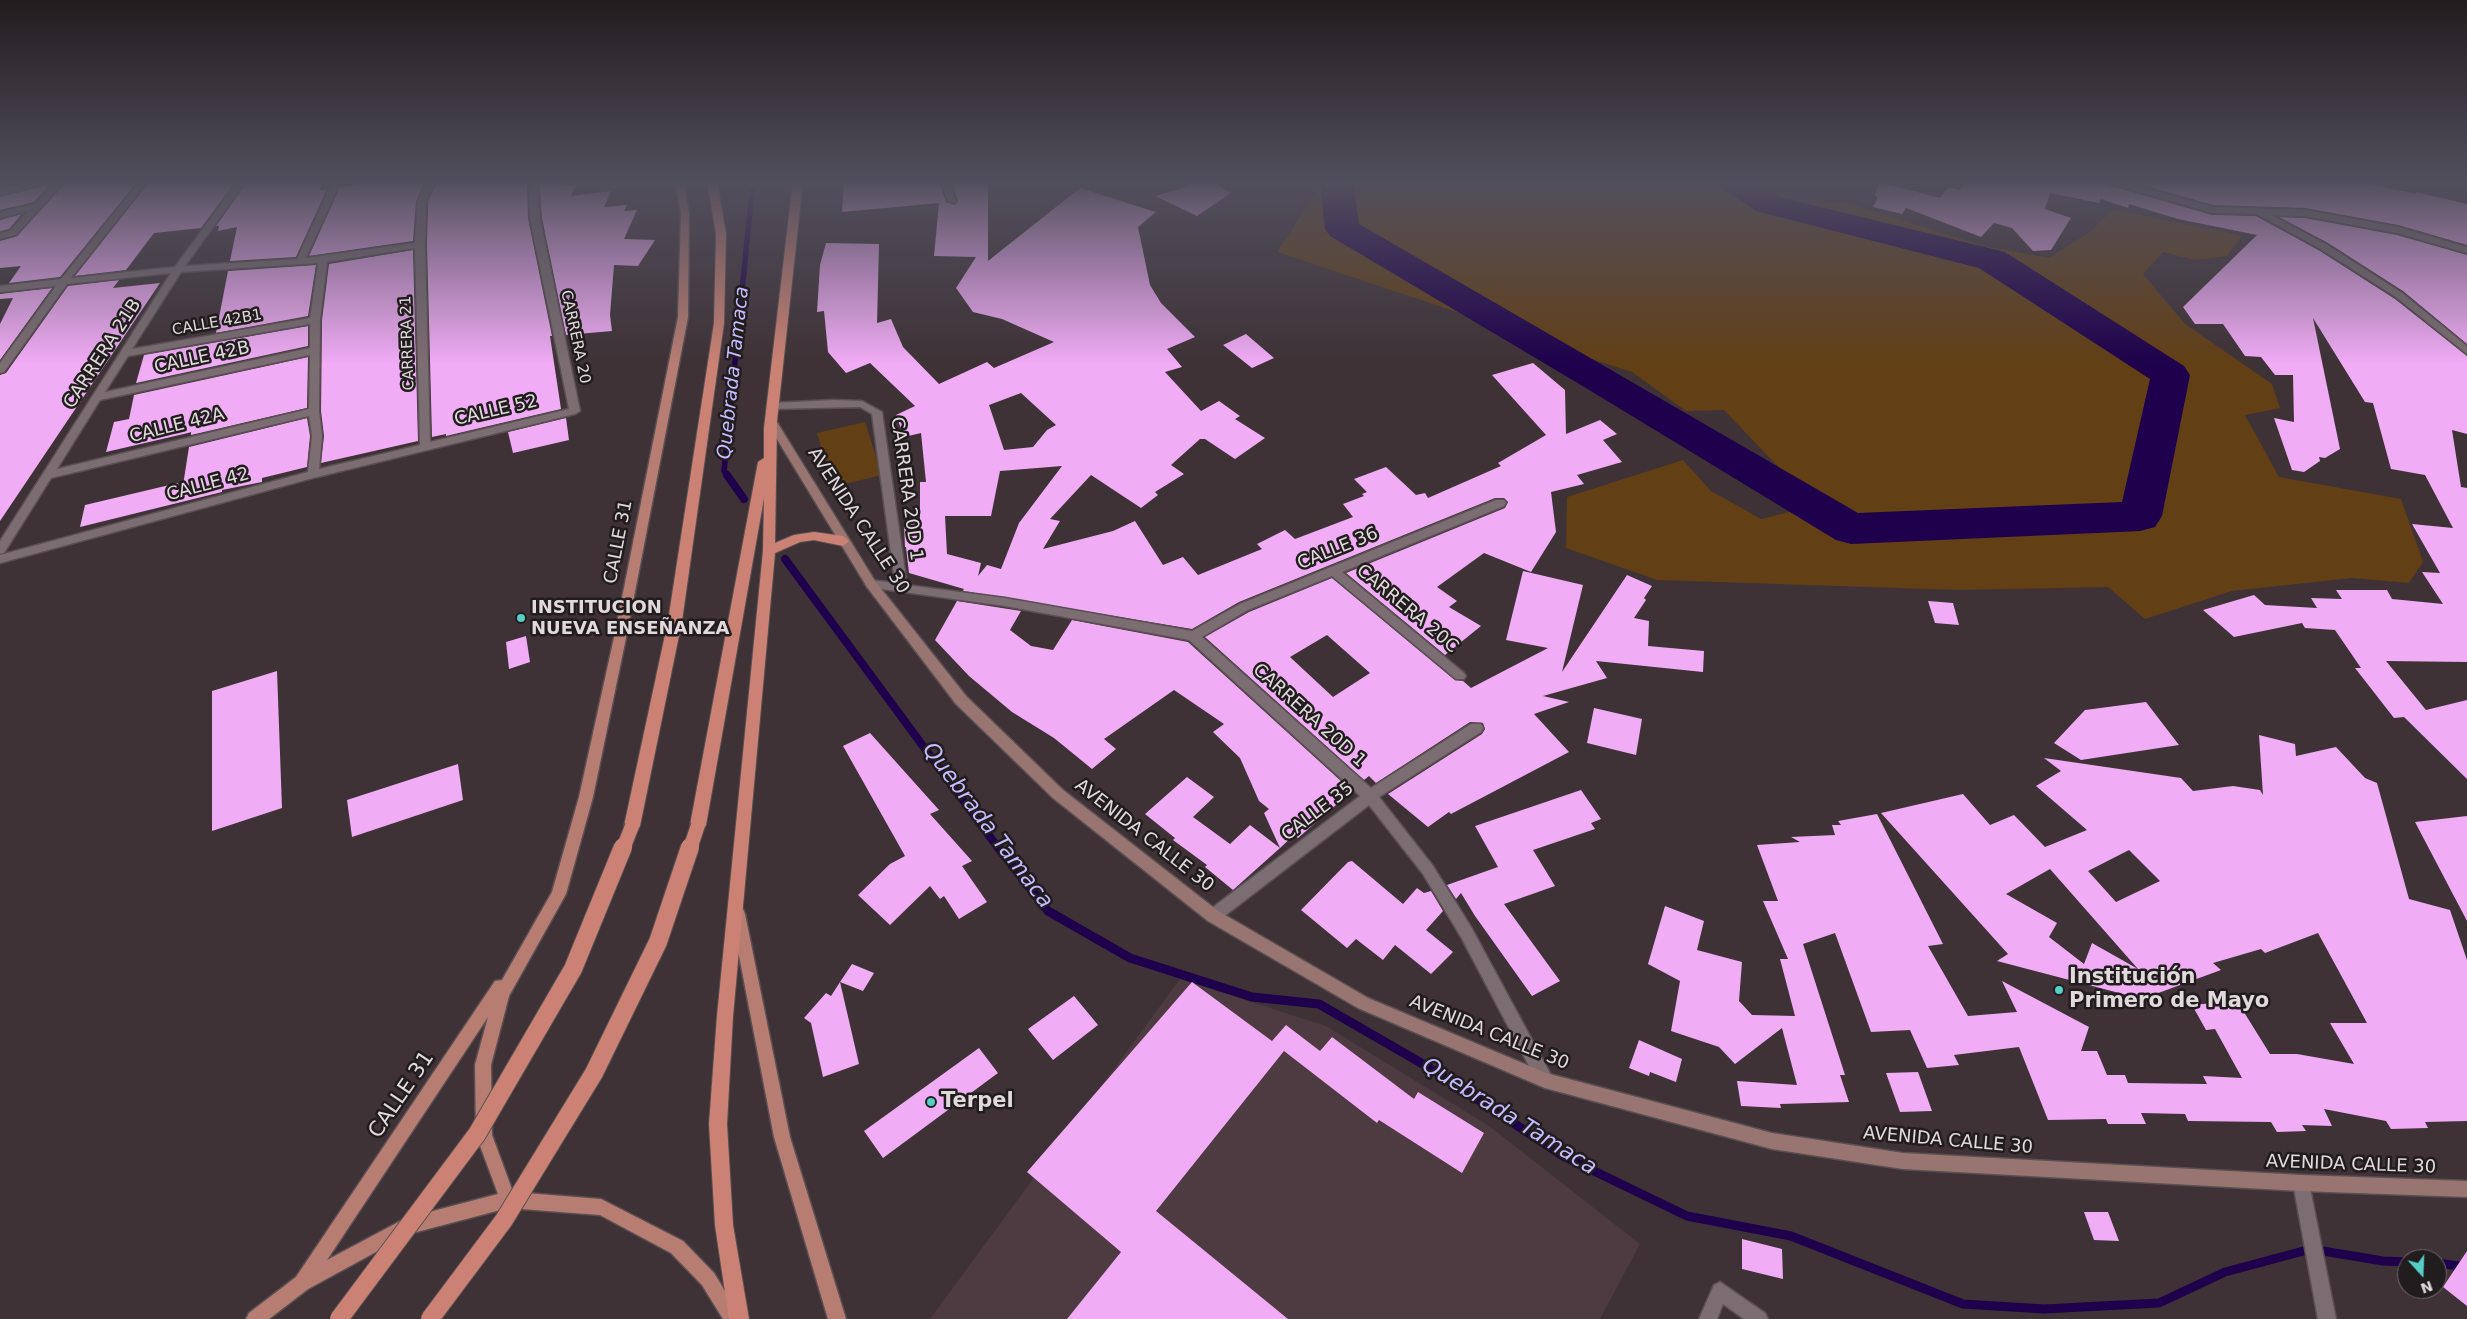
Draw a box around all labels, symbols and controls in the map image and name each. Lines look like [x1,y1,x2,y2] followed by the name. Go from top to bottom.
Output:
[714,286,754,460] water label: Quebrada Tamaca
[556,289,594,385] street label: CARRERA 20
[60,295,146,413] street label: CARRERA 21B
[397,295,419,391] street label: CARRERA 21
[171,306,263,340] street label: CALLE 42B1
[152,337,252,379] street label: CALLE 42B
[452,391,540,431] street label: CALLE 52
[127,404,227,448] street label: CALLE 42A
[885,416,927,562] street label: CARRERA 20D 1
[803,444,913,598] street label: AVENIDA CALLE 30
[164,464,252,506] street label: CALLE 42
[600,498,638,586] street label: CALLE 31
[1295,523,1381,575] street label: CALLE 36
[1352,560,1462,658] street label: CARRERA 20C
[531,597,730,640] place label: INSTITUCION NUEVA ENSEÑANZA
[515,612,527,624] marker: INSTITUCION NUEVA ENSEÑANZA
[1248,659,1370,773] street label: CARRERA 20D 1
[916,738,1058,914] water label: Quebrada Tamaca
[1070,775,1218,897] street label: AVENIDA CALLE 30
[1278,778,1358,846] street label: CALLE 35
[2069,965,2269,1015] place label: Institución Primero de Mayo
[2053,984,2065,996] marker: Institución Primero de Mayo
[1406,991,1572,1075] street label: AVENIDA CALLE 30
[364,1047,440,1143] street label: CALLE 31
[1417,1053,1601,1181] water label: Quebrada Tamaca
[941,1089,1014,1115] place label: Terpel
[925,1096,937,1108] marker: Terpel
[1862,1123,2034,1159] street label: AVENIDA CALLE 30
[2266,1151,2436,1179] street label: AVENIDA CALLE 30
[2397,1249,2447,1299] north arrow
[2419,1278,2435,1297] text: N

